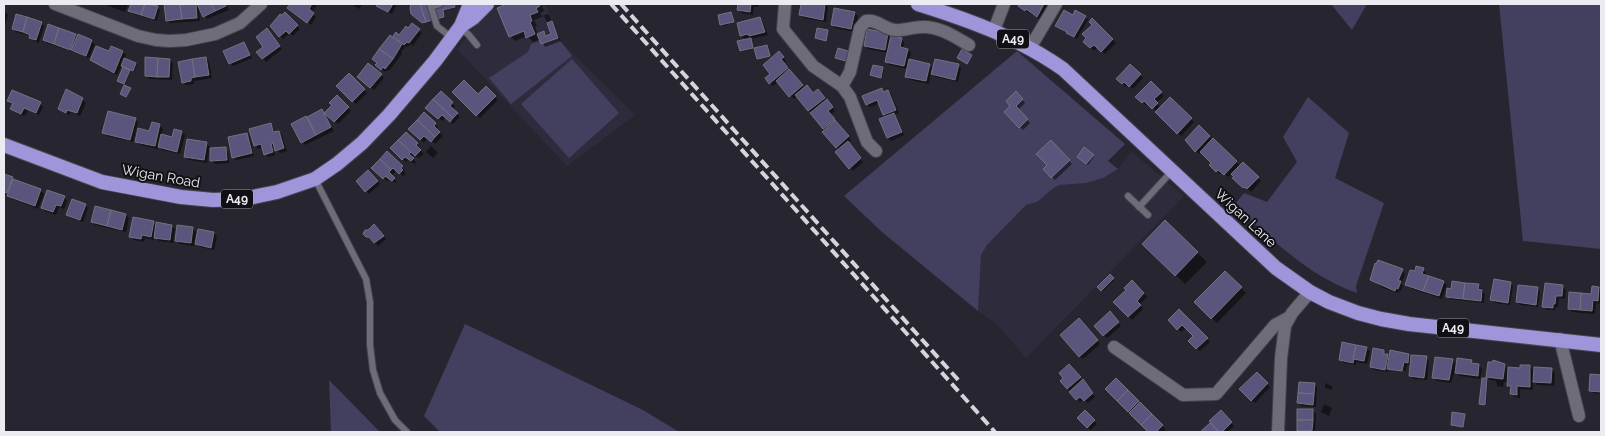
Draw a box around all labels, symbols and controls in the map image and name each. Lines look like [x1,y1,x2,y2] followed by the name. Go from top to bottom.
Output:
[997,30,1029,48] road number: A49
[121,161,201,191] street label: Wigan Road
[1212,186,1280,250] street label: Wigan Lane
[221,190,253,208] road number: A49
[1437,318,1469,338] road number: A49

